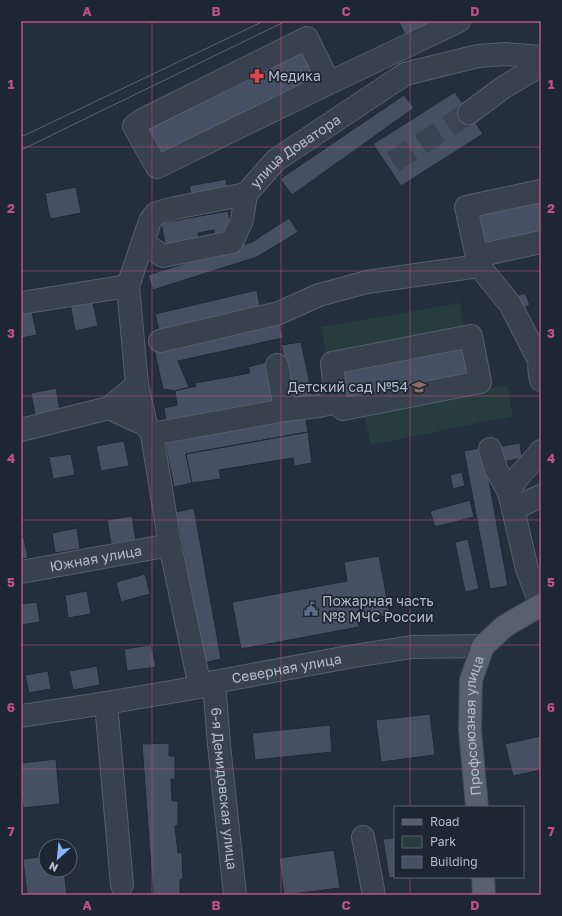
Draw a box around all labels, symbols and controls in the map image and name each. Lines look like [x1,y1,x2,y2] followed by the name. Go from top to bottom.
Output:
[82,3,92,19] text: A
[211,3,221,19] text: B
[341,3,351,19] text: C
[470,3,480,19] text: D
[268,67,321,84] place label: Медика
[249,68,265,84] pharmacy icon: Медика
[8,76,15,92] text: 1
[548,76,555,92] text: 1
[246,110,344,191] street label: улица Доватора
[7,200,15,216] text: 2
[547,200,555,216] text: 2
[7,325,15,341] text: 3
[547,325,555,341] text: 3
[287,378,408,395] place label: Детский сад №54
[411,379,427,395] school or university icon: Детский сад №54
[7,450,15,466] text: 4
[547,450,555,466] text: 4
[48,541,143,575] street label: Южная улица
[7,574,15,590] text: 5
[547,574,555,590] text: 5
[322,592,434,625] place label: Пожарная часть №8 МЧС России
[303,601,319,617] public building icon: Пожарная часть №8 МЧС России
[230,650,343,687] street label: Северная улица
[461,653,487,796] street label: Профсоюзная улица
[7,699,15,715] text: 6
[547,699,555,715] text: 6
[208,707,241,870] street label: 6-я Демидовская улица
[394,806,524,878] legend
[430,814,459,829] text: Road
[7,823,15,839] text: 7
[547,823,555,839] text: 7
[430,834,456,849] text: Park
[38,838,78,878] north arrow
[430,854,478,869] text: Building
[47,860,60,875] text: N
[82,897,92,913] text: A
[211,897,221,913] text: B
[341,897,351,913] text: C
[470,897,480,913] text: D

